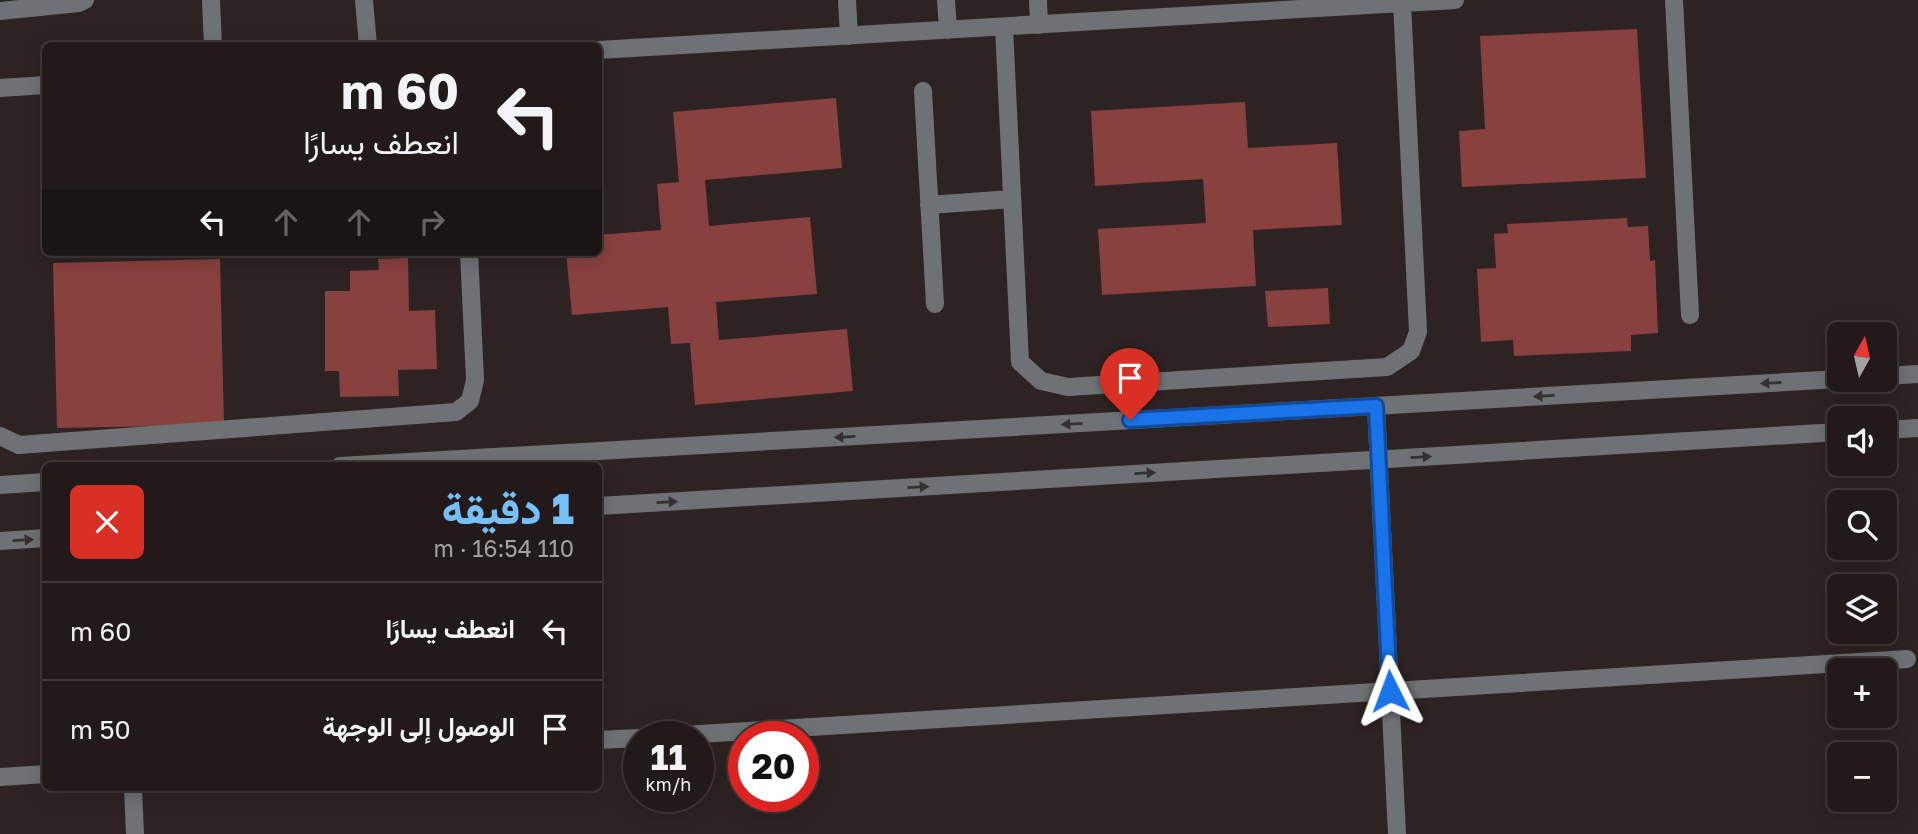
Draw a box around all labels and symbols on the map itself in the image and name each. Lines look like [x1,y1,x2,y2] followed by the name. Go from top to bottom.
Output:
[1827,322,1897,392] north arrow
[1100,348,1160,420] pin
[1760,377,1782,388] one-way arrow
[1533,391,1555,402] one-way arrow
[1061,418,1083,429] one-way arrow
[834,431,856,442] one-way arrow
[1411,451,1433,462] one-way arrow
[1135,468,1157,479] one-way arrow
[907,481,929,492] one-way arrow
[656,496,678,507] one-way arrow
[12,534,34,545] one-way arrow
[1353,654,1427,728] position arrow
[728,721,819,812] speed limit sign: 20

